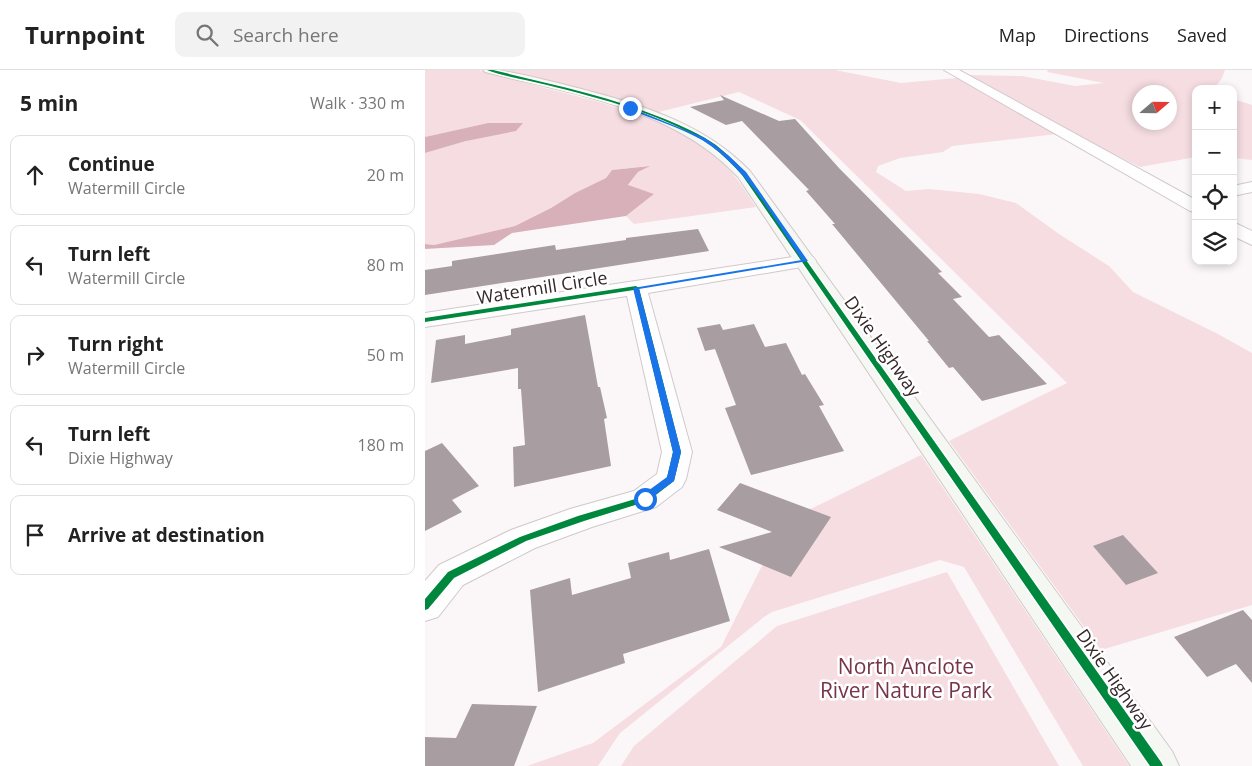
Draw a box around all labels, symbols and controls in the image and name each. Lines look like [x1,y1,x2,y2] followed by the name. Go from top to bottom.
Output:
[175,12,525,57] search box
[25,18,145,51] text: Turnpoint
[193,21,221,49] icon: search
[233,22,339,48] text: Search here
[999,23,1036,47] text: Map
[1064,23,1149,47] text: Directions
[1177,23,1227,47] text: Saved
[1132,85,1177,130] north arrow
[1192,85,1237,265] map controls
[1192,85,1237,130] button: +
[20,89,78,117] text: 5 min
[310,92,405,114] text: Walk · 330 m
[619,97,642,120] route end
[1192,130,1237,175] button: −
[68,151,155,177] text: Continue
[21,161,49,189] icon: ahead
[367,164,404,186] text: 20 m
[1192,175,1237,220] button: locate
[68,177,185,199] text: Watermill Circle
[1192,220,1237,265] button: layers
[68,241,150,267] text: Turn left
[21,251,49,279] icon: left
[367,254,404,276] text: 80 m
[475,265,609,309] street label: Watermill Circle
[68,267,185,289] text: Watermill Circle
[839,291,927,402] street label: Dixie Highway
[68,331,163,357] text: Turn right
[21,341,49,369] icon: right
[367,344,404,366] text: 50 m
[68,357,185,379] text: Watermill Circle
[68,421,150,447] text: Turn left
[21,431,49,459] icon: left
[358,434,404,456] text: 180 m
[68,447,173,469] text: Dixie Highway
[634,488,657,511] route start
[21,521,49,549] icon: arrive
[68,522,265,548] text: Arrive at destination
[1071,624,1159,735] street label: Dixie Highway
[820,652,992,704] park label: North Anclote River Nature Park

